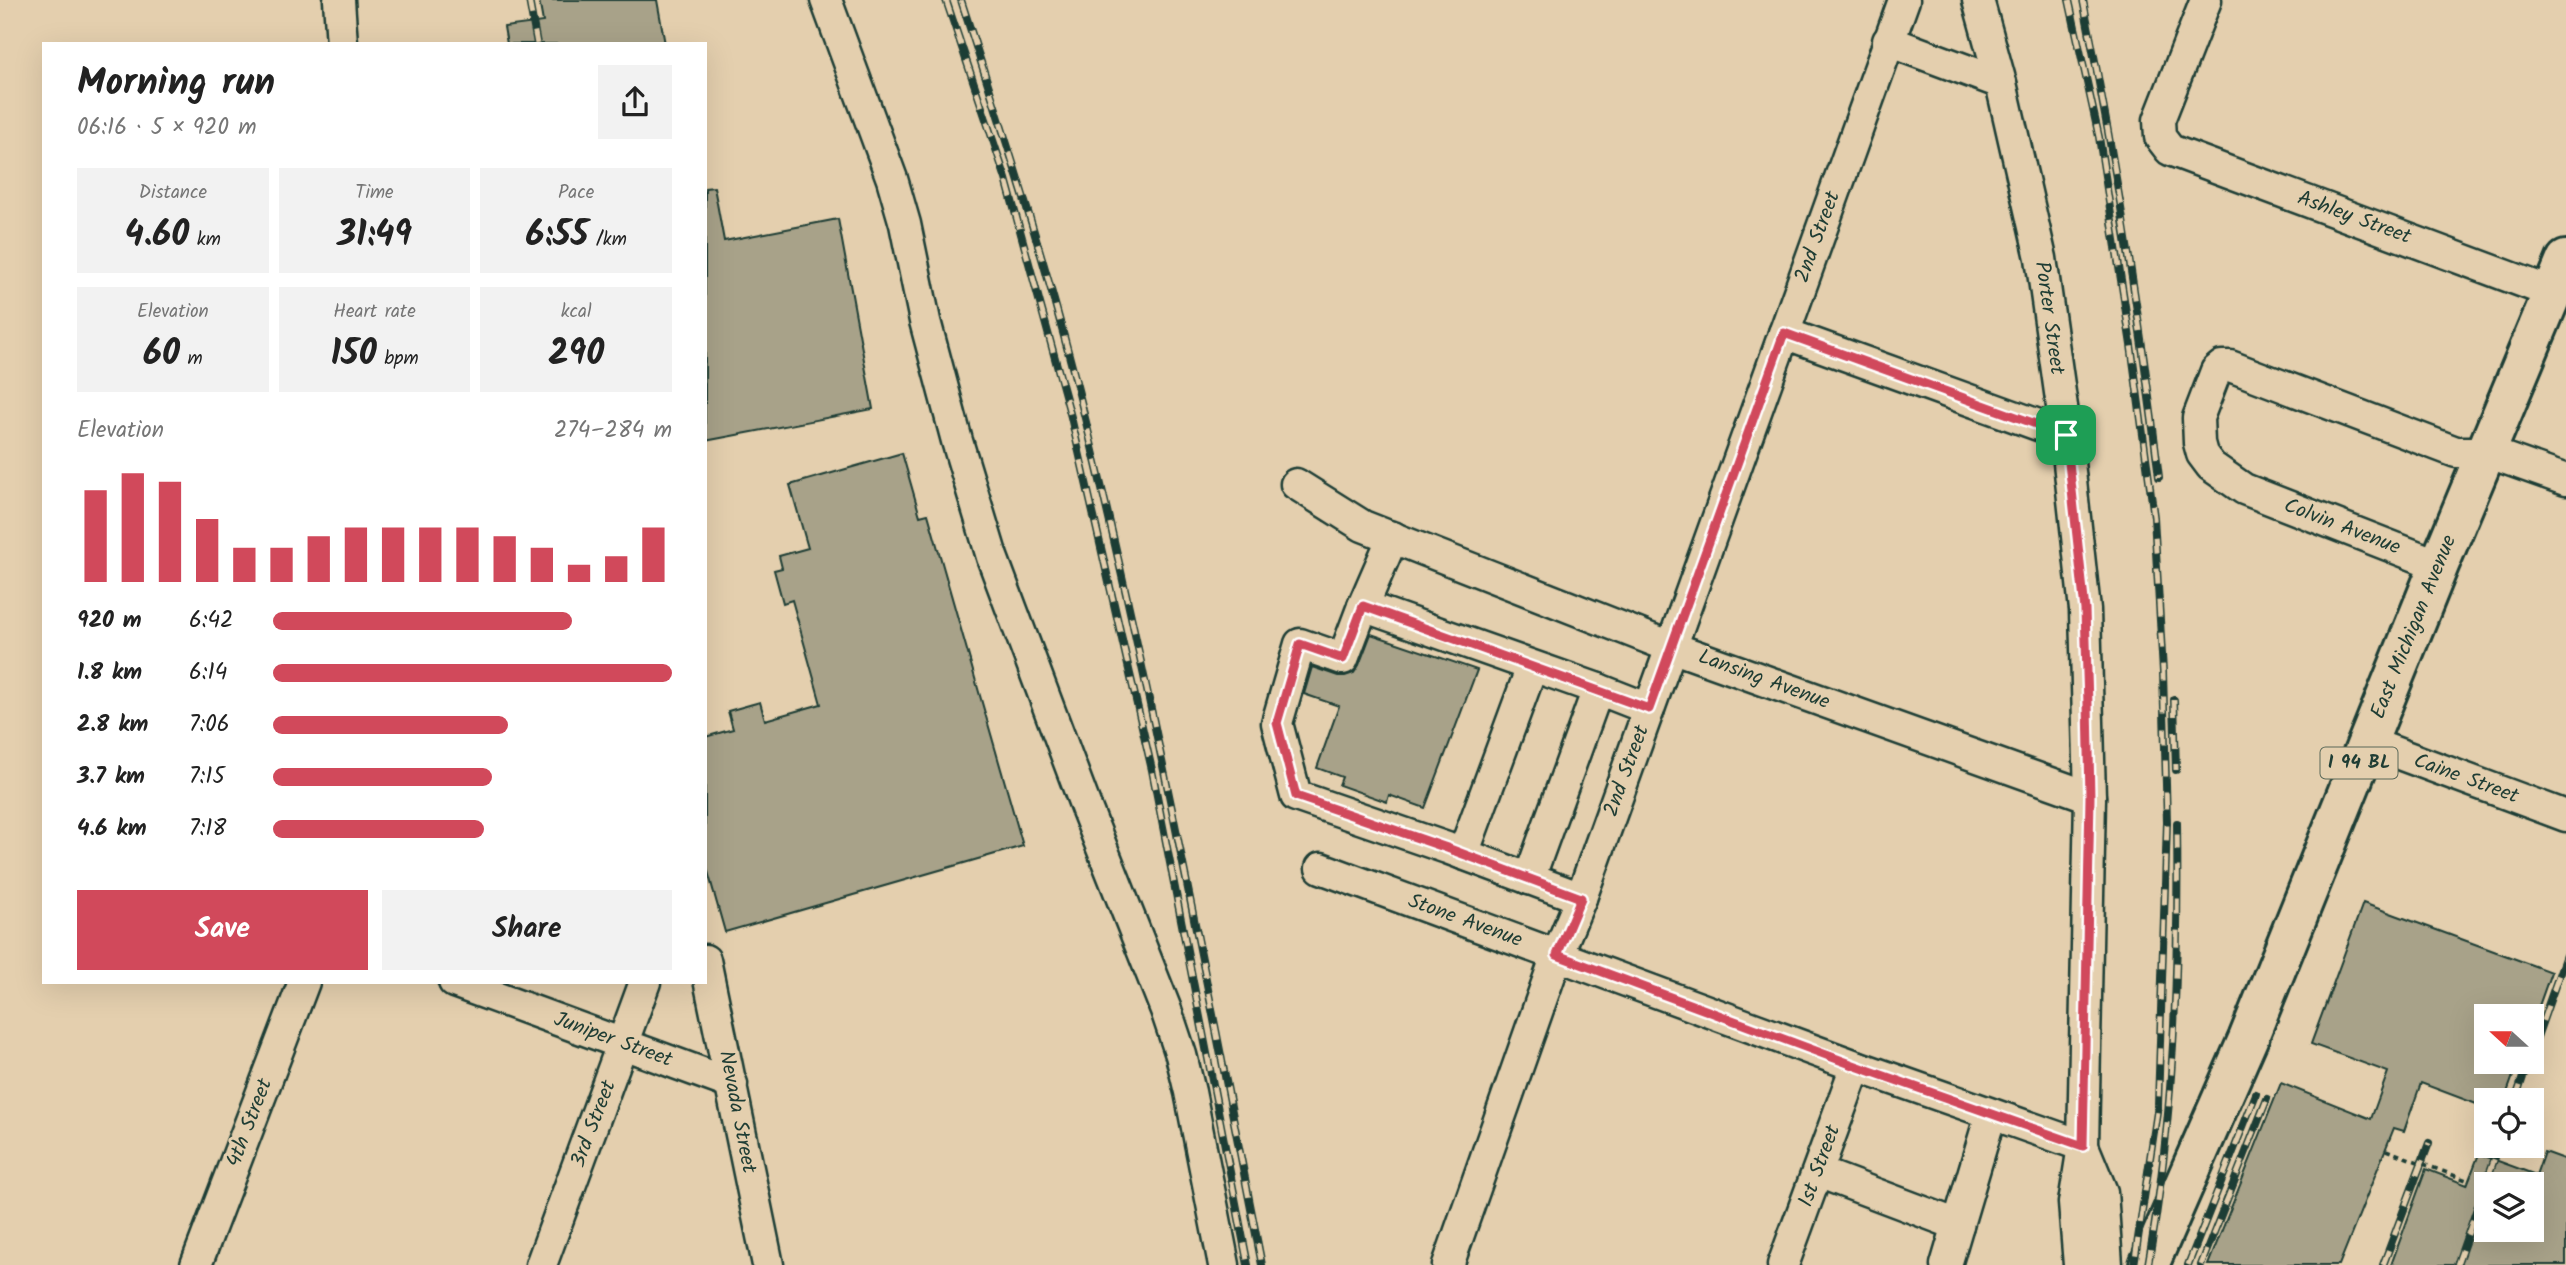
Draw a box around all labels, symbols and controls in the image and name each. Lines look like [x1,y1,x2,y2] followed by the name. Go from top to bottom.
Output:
[77,54,275,114] text: Morning run
[598,65,672,139] button: share
[77,110,257,146] text: 06:16 · 5 × 920 m
[139,178,207,208] text: Distance
[355,178,394,208] text: Time
[558,178,594,208] text: Pace
[2292,182,2416,254] street label: Ashley Street
[1786,186,1850,288] street label: 2nd Street
[125,208,189,264] text: 4.60
[337,208,412,264] text: 31:49
[525,208,588,264] text: 6:55
[189,225,221,255] text: km
[588,225,627,255] text: /km
[2025,259,2073,378] street label: Porter Street
[137,297,209,327] text: Elevation
[333,297,416,327] text: Heart rate
[561,297,592,327] text: kcal
[143,327,180,383] text: 60
[330,327,377,383] text: 150
[548,327,604,383] text: 290
[180,344,203,374] text: m
[377,344,419,374] text: bpm
[2036,405,2096,465] pin
[77,413,164,449] text: Elevation
[554,413,672,449] text: 274–284 m
[2047,416,2085,454] icon: arrive
[2279,490,2406,565] street label: Colvin Avenue
[2362,529,2466,724] street label: East Michigan Avenue
[77,603,142,639] text: 920 m
[189,603,233,639] text: 6:42
[1694,641,1835,719] street label: Lansing Avenue
[77,655,142,691] text: 1.8 km
[189,655,227,691] text: 6:14
[77,707,148,743] text: 2.8 km
[189,707,230,743] text: 7:06
[1595,720,1659,822] street label: 2nd Street
[2409,745,2524,814] street label: Caine Street
[2320,748,2398,778] road number: I 94 BL
[77,759,145,795] text: 3.7 km
[189,759,225,795] text: 7:15
[77,811,146,847] text: 4.6 km
[189,811,226,847] text: 7:18
[1403,885,1527,957] street label: Stone Avenue
[77,890,368,970] button: Save
[382,890,672,970] button: Share
[549,1003,678,1077] street label: Juniper Street
[2474,1004,2544,1074] north arrow
[2474,1004,2544,1242] map controls
[709,1048,765,1177] street label: Nevada Street
[218,1073,282,1172] street label: 4th Street
[562,1075,626,1172] street label: 3rd Street
[2474,1088,2544,1158] button: locate
[1790,1119,1850,1212] street label: 1st Street
[2474,1172,2544,1242] button: layers

